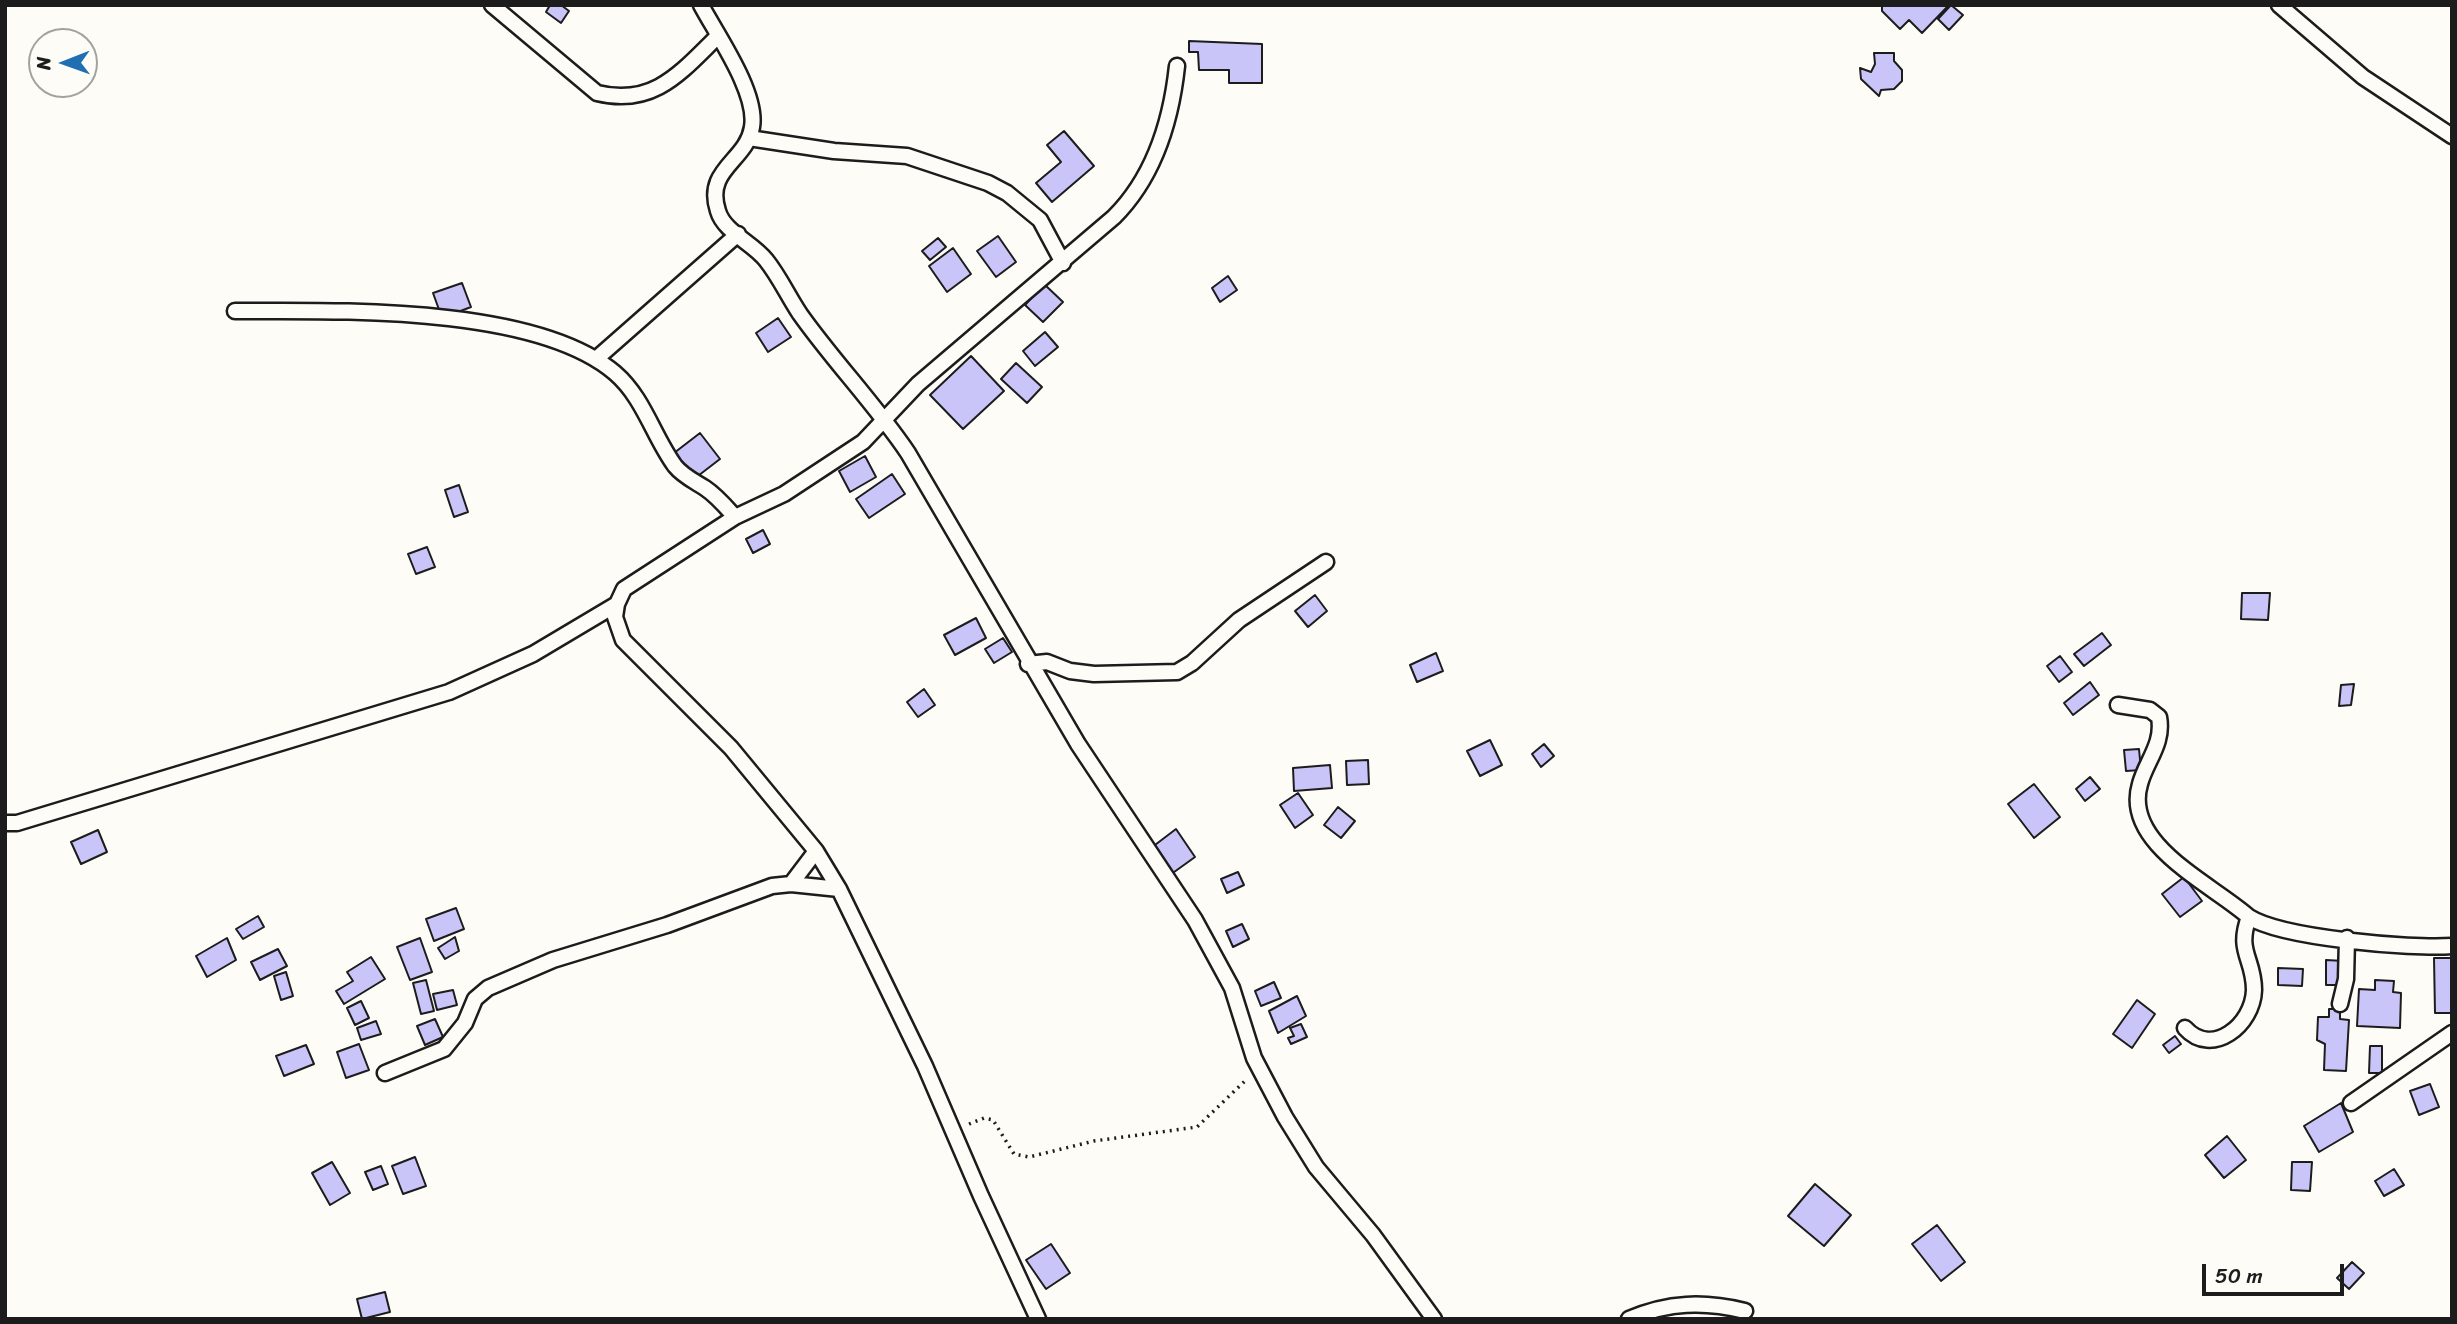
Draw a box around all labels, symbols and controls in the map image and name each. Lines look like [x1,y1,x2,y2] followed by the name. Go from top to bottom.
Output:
[28,28,98,98] north arrow
[27,56,60,70] text: N
[2205,1250,2347,1294] scale bar
[2215,1257,2263,1295] text: 50 m

